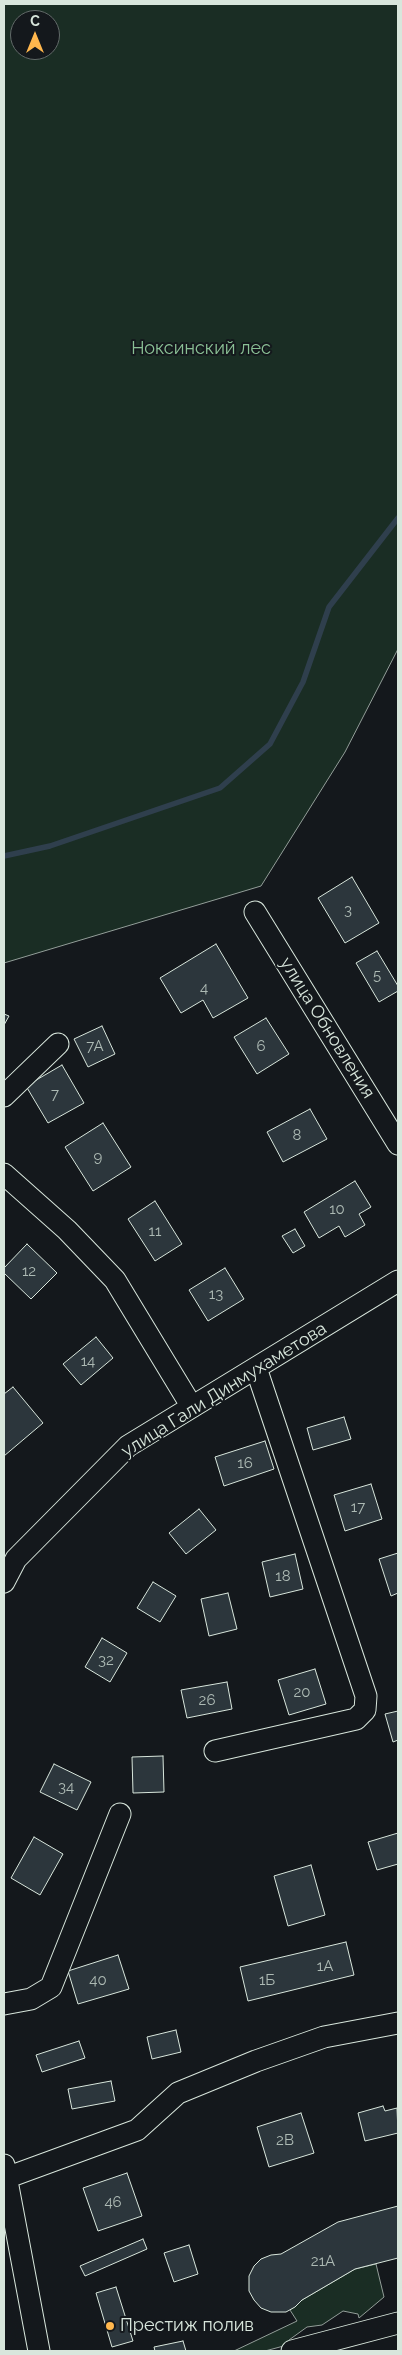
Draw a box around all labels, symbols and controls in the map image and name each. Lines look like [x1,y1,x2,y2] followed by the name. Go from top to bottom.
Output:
[10,10,60,60] north arrow
[30,13,40,29] text: С
[131,338,271,360] park label: Ноксинский лес
[344,901,352,919] house number: 3
[275,954,379,1102] street label: улица Обновления
[373,966,381,984] house number: 5
[200,979,208,997] house number: 4
[86,1037,104,1055] house number: 7А
[256,1037,266,1055] house number: 6
[51,1085,59,1103] house number: 7
[293,1126,301,1144] house number: 8
[94,1148,102,1166] house number: 9
[329,1200,345,1218] house number: 10
[149,1222,161,1240] house number: 11
[22,1262,36,1280] house number: 12
[209,1285,223,1303] house number: 13
[117,1318,331,1462] street label: улица Гали Динмухаметова
[81,1352,95,1370] house number: 14
[237,1454,253,1472] house number: 16
[351,1498,365,1516] house number: 17
[275,1567,291,1585] house number: 18
[98,1651,114,1669] house number: 32
[294,1683,310,1701] house number: 20
[199,1691,215,1709] house number: 26
[58,1778,74,1796] house number: 34
[317,1957,333,1975] house number: 1А
[89,1971,107,1989] house number: 40
[259,1971,275,1989] house number: 1Б
[276,2131,294,2149] house number: 2В
[104,2193,122,2211] house number: 46
[311,2252,335,2270] house number: 21А
[120,2315,254,2337] place label: Престиж полив
[104,2320,116,2332] marker: Престиж полив

